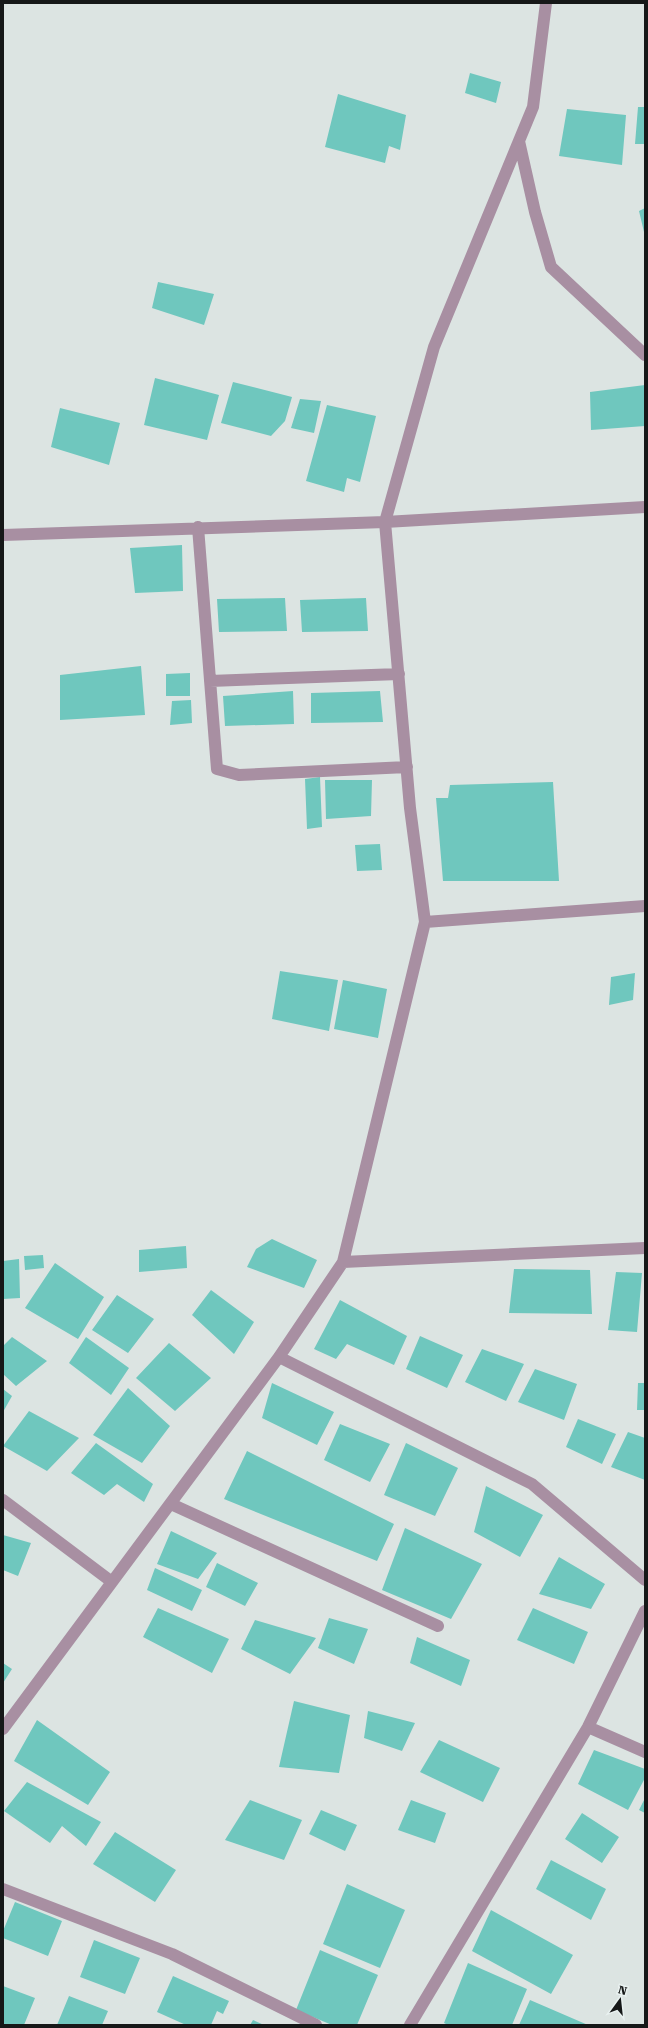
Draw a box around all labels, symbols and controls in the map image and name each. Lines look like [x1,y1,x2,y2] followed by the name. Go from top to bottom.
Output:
[600,1980,640,2020] north arrow
[617,1983,629,1998] text: N

